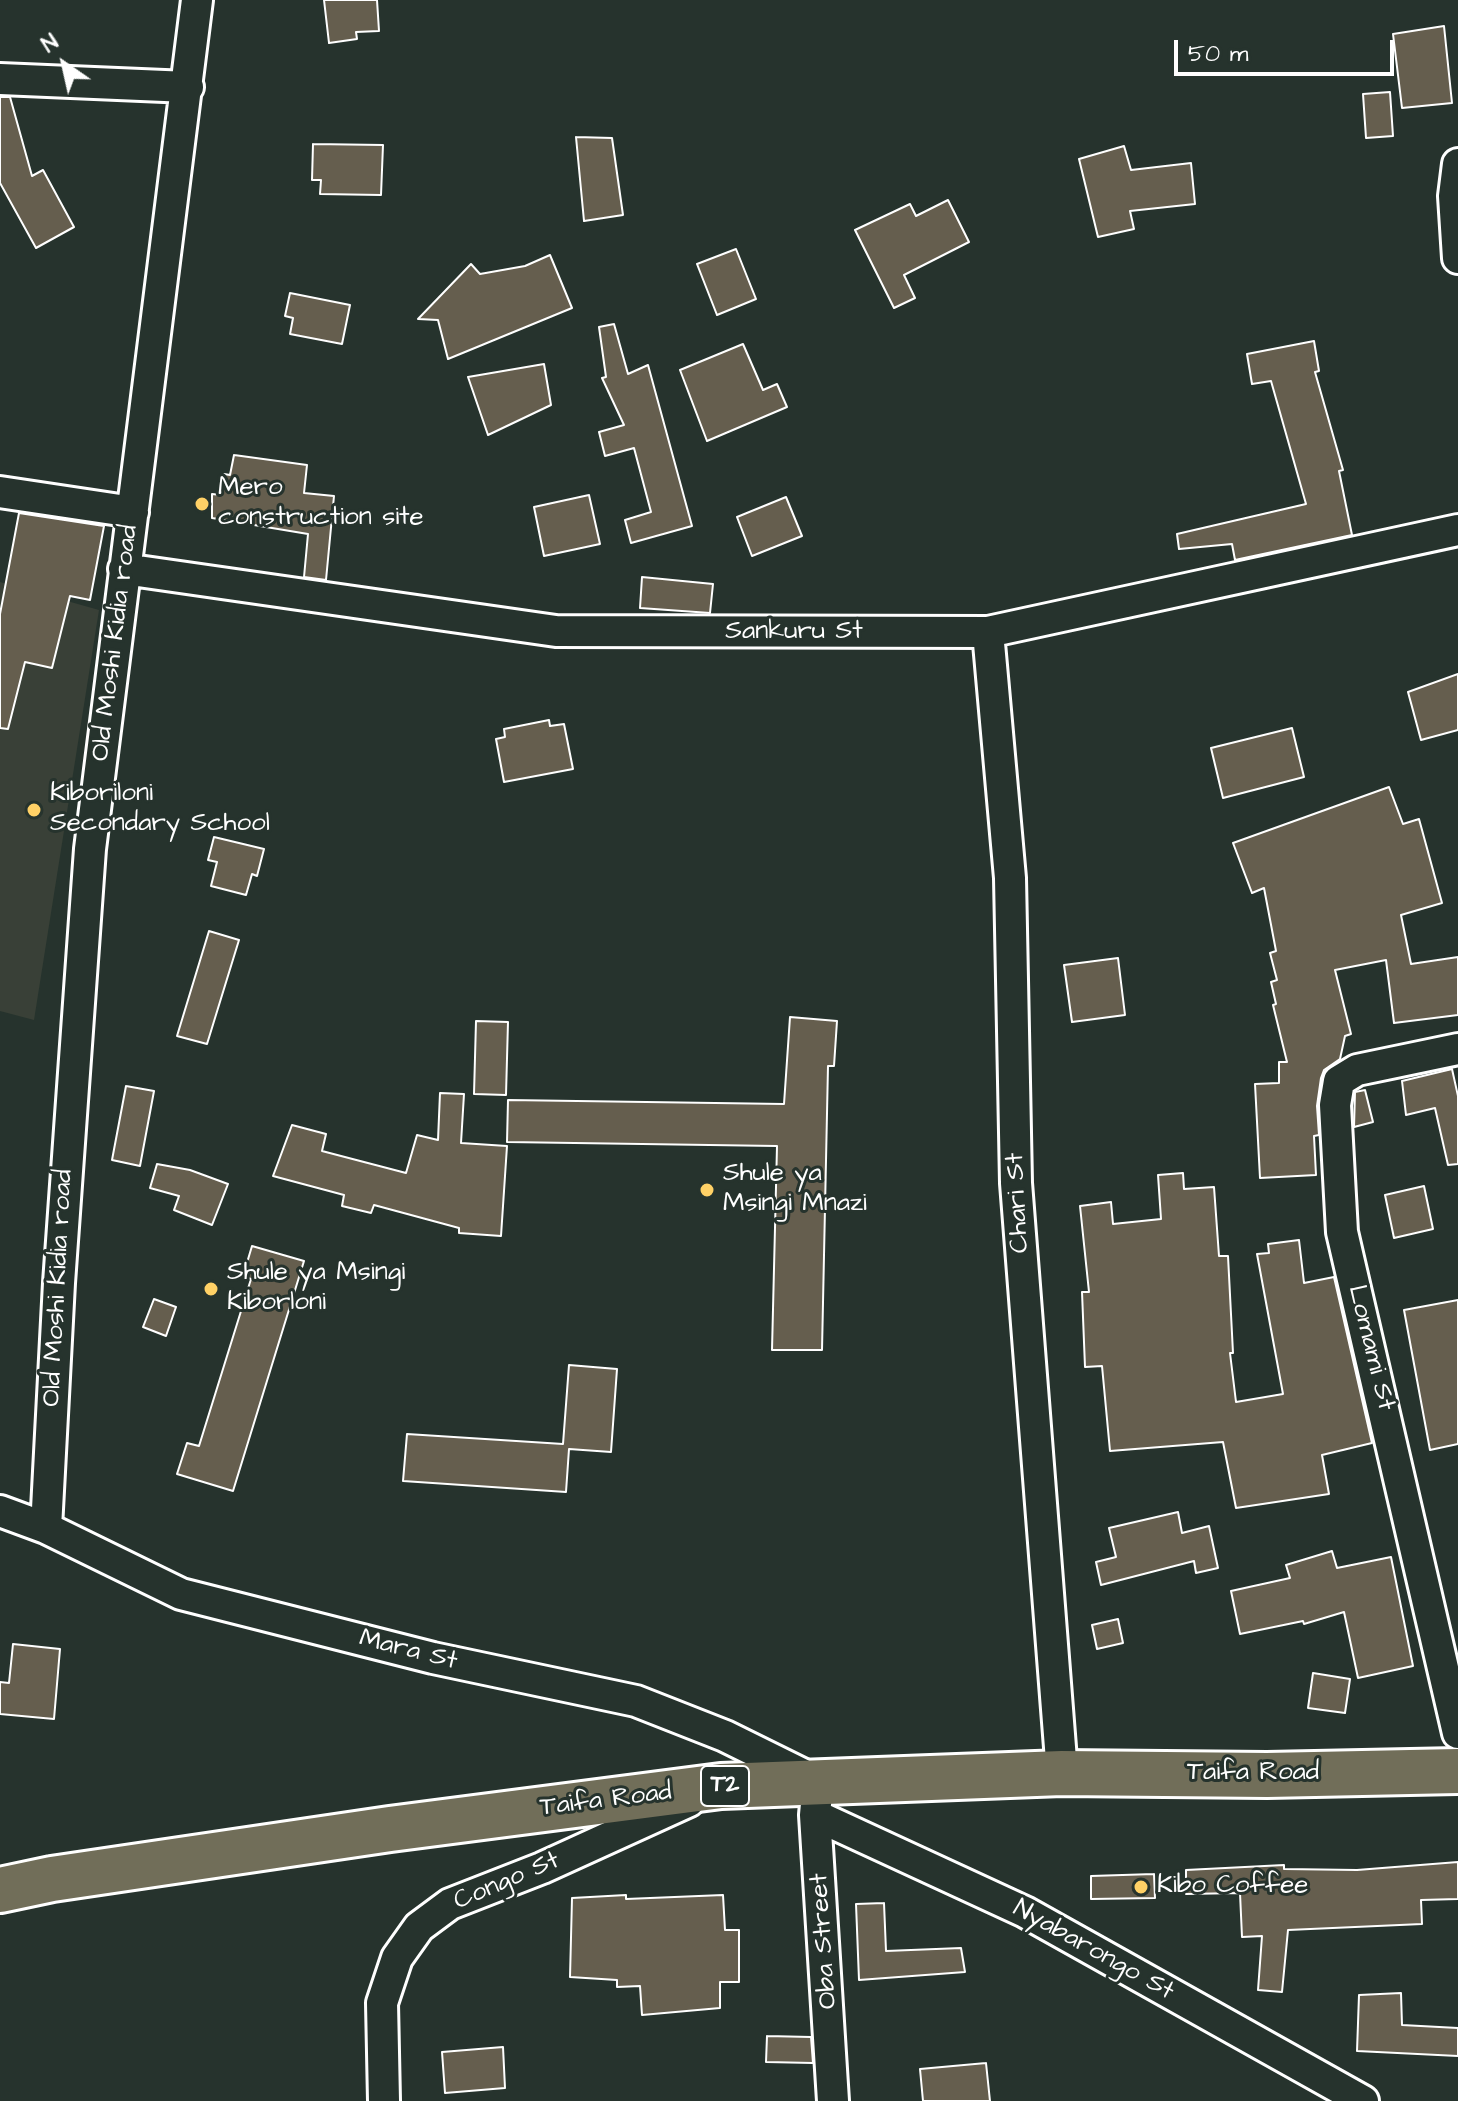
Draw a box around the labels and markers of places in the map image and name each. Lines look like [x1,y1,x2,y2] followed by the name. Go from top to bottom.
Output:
[218,473,424,534] place label: Mero construction site
[193,495,211,513] marker: Mero construction site
[50,779,270,840] place label: Kiboriloni Secondary School
[25,801,43,819] marker: Kiboriloni Secondary School
[723,1159,867,1220] place label: Shule ya Msingi Mnazi
[698,1181,716,1199] marker: Shule ya Msingi Mnazi
[227,1258,405,1320] place label: Shule ya Msingi Kiborloni
[202,1280,220,1298] marker: Shule ya Msingi Kiborloni
[1157,1871,1308,1903] place label: Kibo Coffee
[1132,1878,1150,1896] marker: Kibo Coffee

